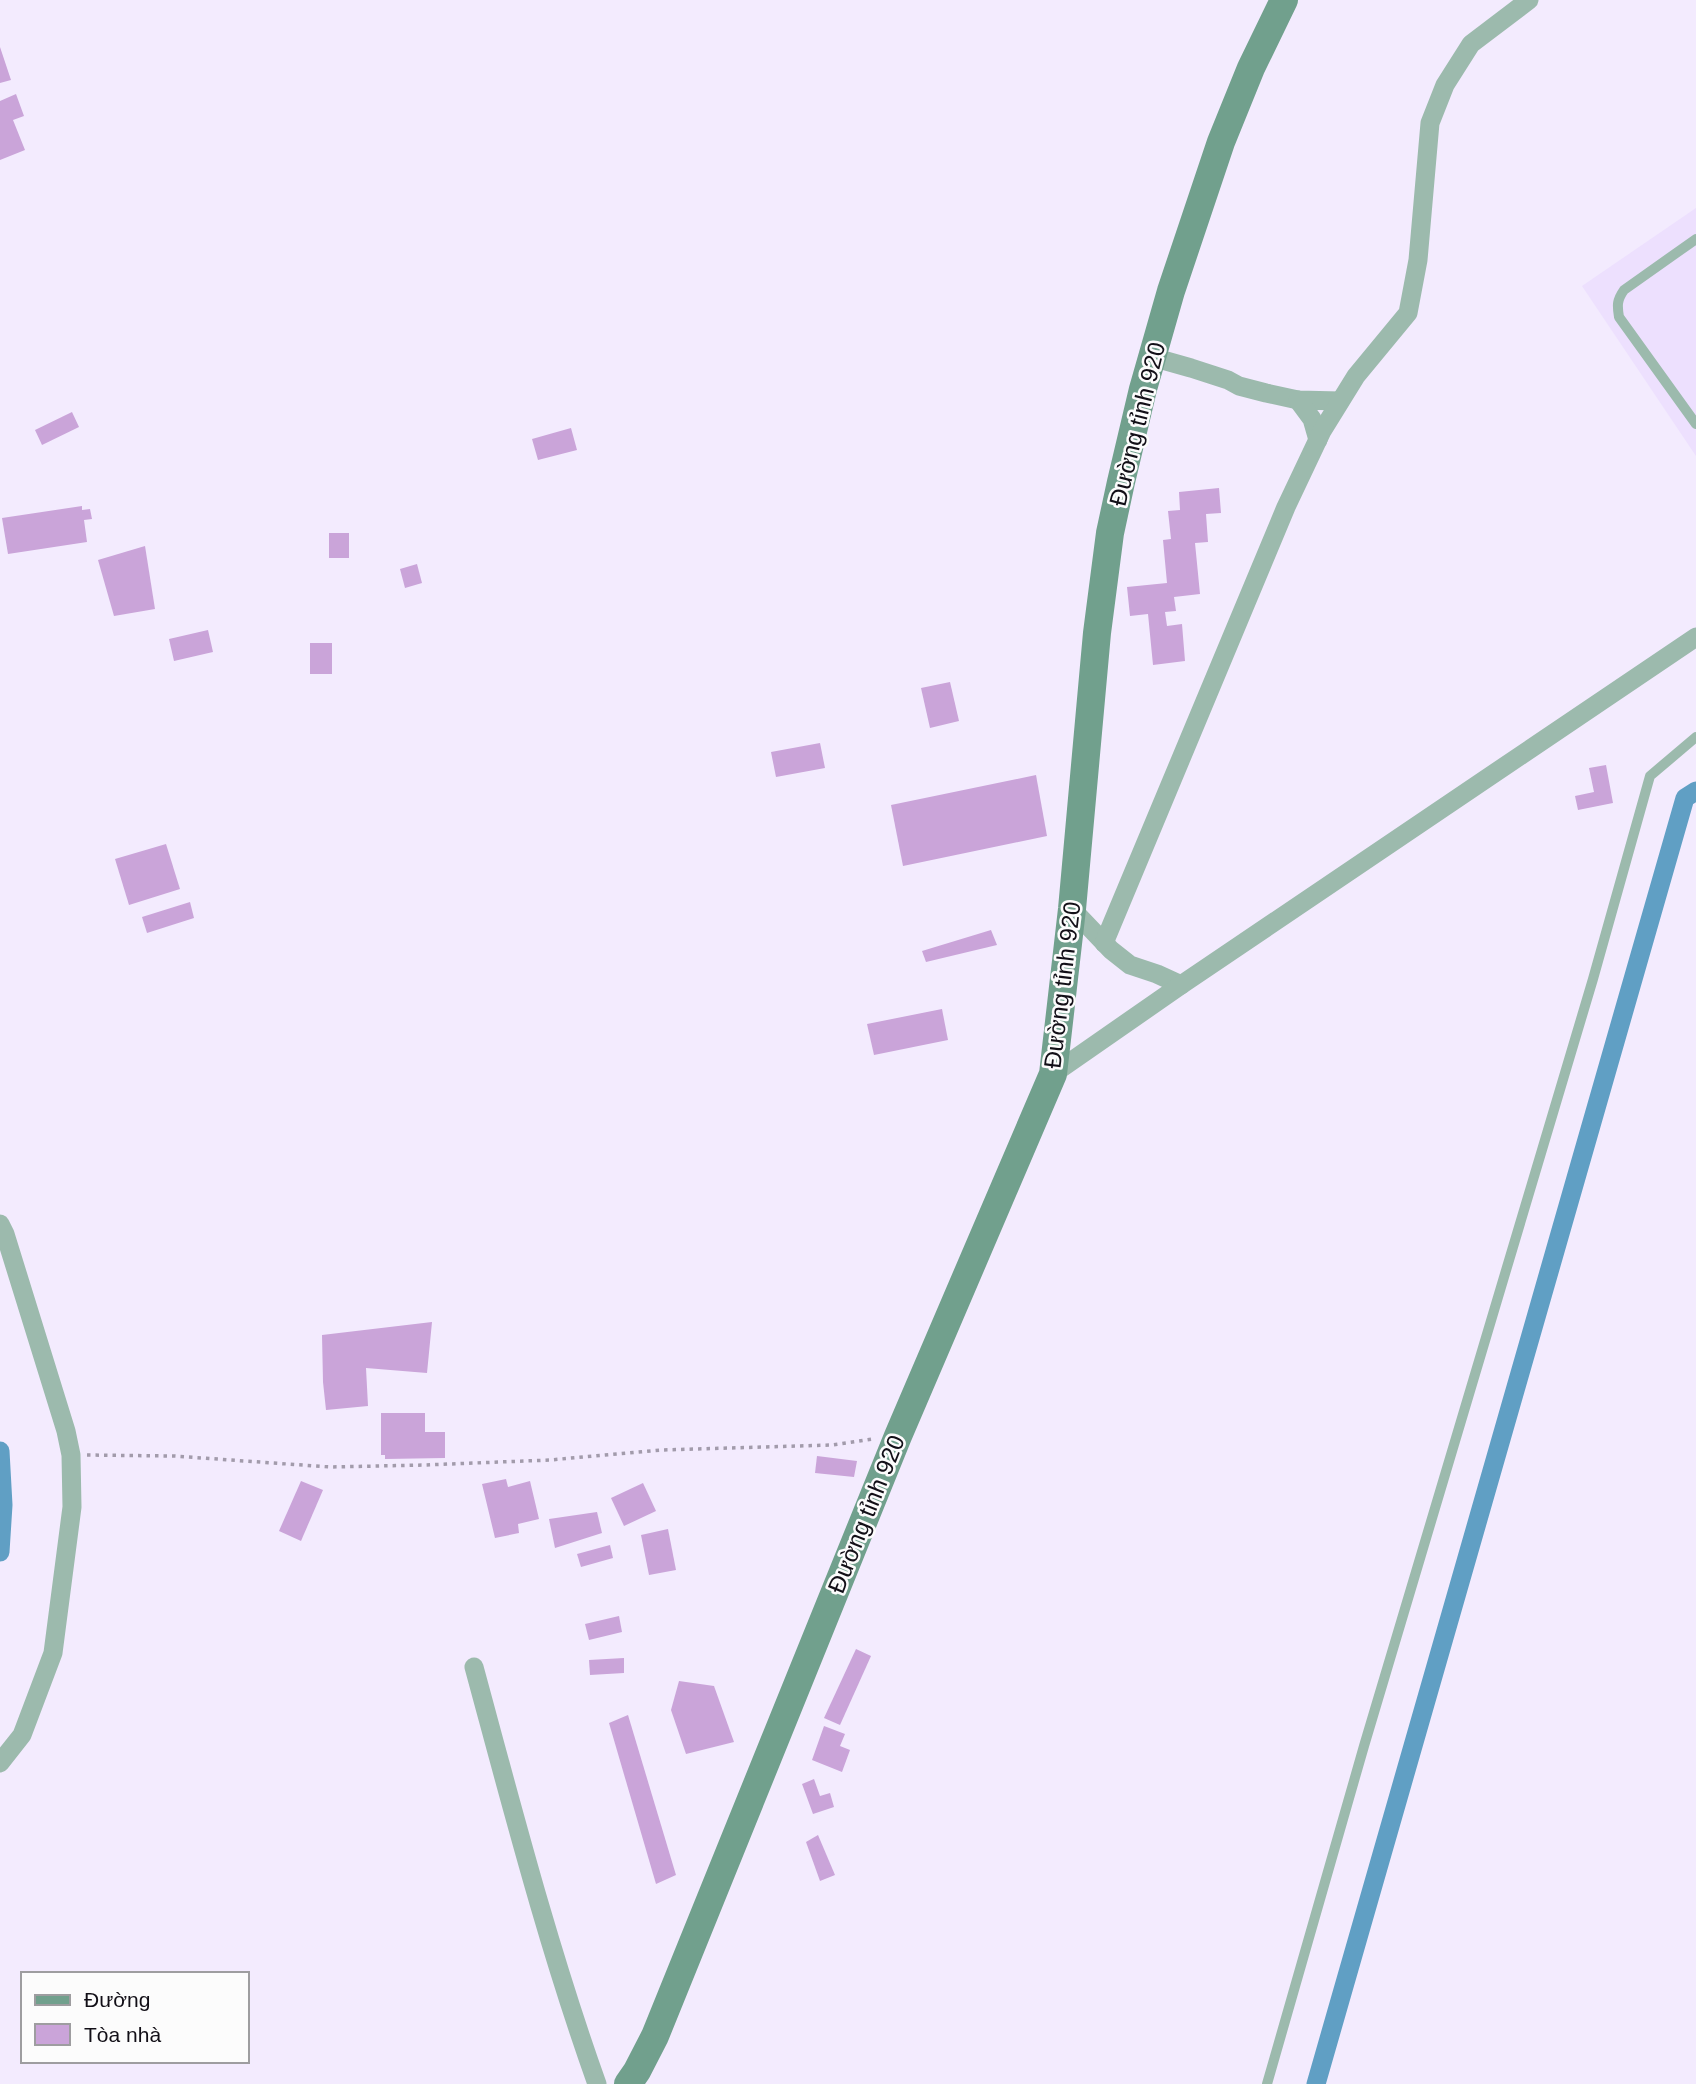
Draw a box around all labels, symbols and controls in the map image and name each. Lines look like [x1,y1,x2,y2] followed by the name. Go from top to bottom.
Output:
[1104,339,1170,509] street label: Đường tỉnh 920
[1038,900,1086,1070] street label: Đường tỉnh 920
[822,1431,910,1597] street label: Đường tỉnh 920
[21,1972,248,2063] legend
[84,1988,150,2011] text: Đường
[84,2023,161,2046] text: Tòa nhà

